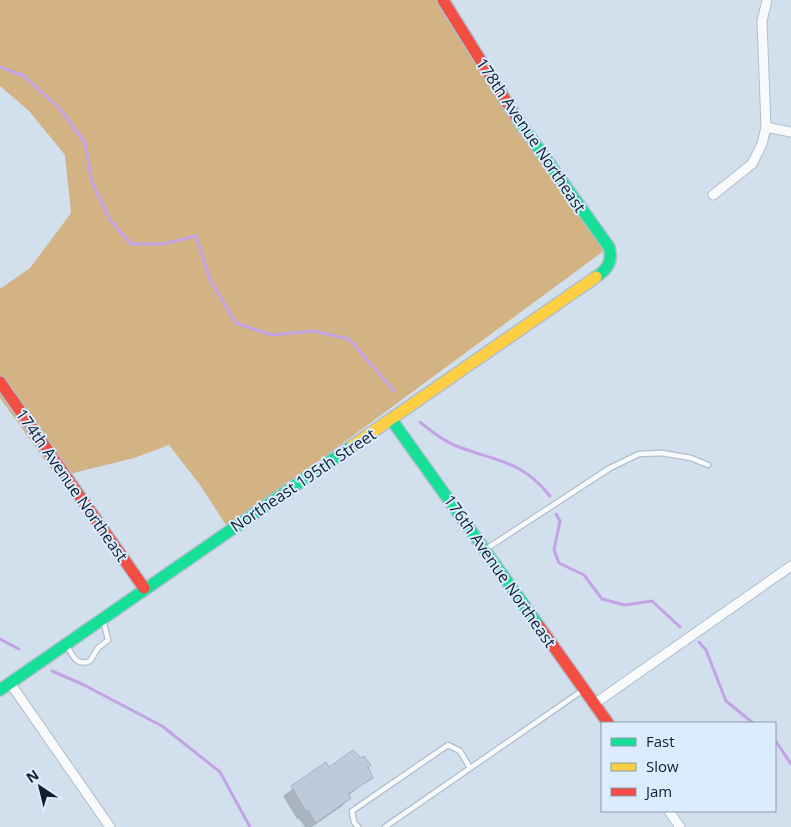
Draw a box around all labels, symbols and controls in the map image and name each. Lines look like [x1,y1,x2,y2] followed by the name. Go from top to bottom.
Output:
[471,53,591,217] street label: 178th Avenue Northeast
[11,404,133,566] street label: 174th Avenue Northeast
[226,423,380,537] street label: Northeast 195th Street
[439,490,561,652] street label: 176th Avenue Northeast
[601,722,776,812] legend
[646,731,675,751] text: Fast
[646,756,679,776] text: Slow
[15,762,65,812] north arrow
[22,765,42,787] text: N
[644,781,672,801] text: Jam

